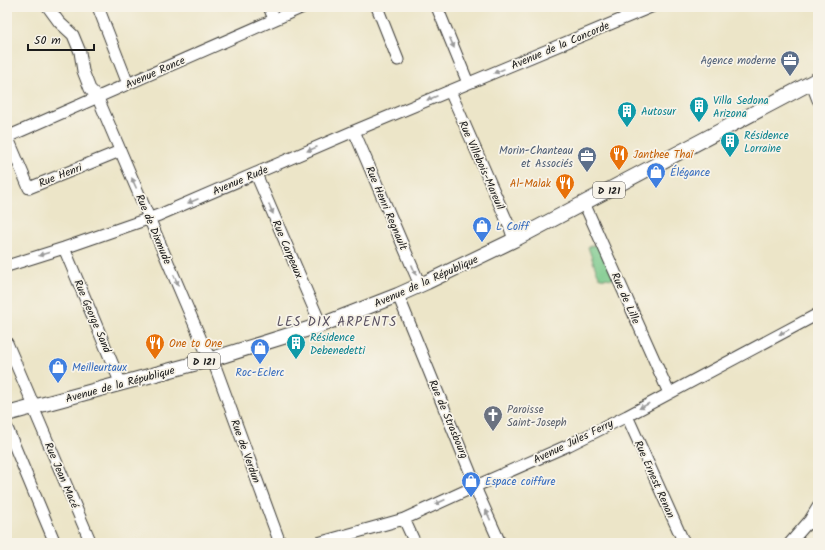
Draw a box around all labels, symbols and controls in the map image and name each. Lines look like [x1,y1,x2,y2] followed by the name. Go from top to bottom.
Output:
[508,17,612,75] street label: Avenue de la Concorde
[28,26,94,52] scale bar
[34,31,61,50] text: 50 m
[448,37,455,49] one-way arrow
[779,49,801,77] office icon: Agence moderne
[123,52,188,94] street label: Avenue Ronce
[700,52,776,70] place label: Agence moderne
[492,68,504,74] one-way arrow
[713,92,769,123] place label: Villa Sedona Arizona
[426,95,438,102] one-way arrow
[688,95,710,123] building icon: Villa Sedona Arizona
[616,100,638,128] building icon: Autosur
[641,103,677,121] place label: Autosur
[453,118,509,213] street label: Rue Villebois-Mareuil
[744,127,789,158] place label: Résidence Lorraine
[719,130,741,158] building icon: Résidence Lorraine
[499,142,574,173] place label: Morin-Chanteau et Associés
[608,143,630,171] restaurant icon: Janthee Thaï
[576,145,598,173] office icon: Morin-Chanteau et Associés
[307,146,318,152] one-way arrow
[633,146,695,164] place label: Janthee Thaï
[36,159,85,193] street label: Rue Henri
[210,161,271,201] street label: Avenue Rude
[645,161,667,189] shop icon: Élégance
[360,164,412,254] street label: Rue Henri Regnault
[670,164,710,182] place label: Élégance
[554,172,576,200] restaurant icon: Al-Malak
[510,175,552,193] place label: Al-Malak
[131,177,137,188] one-way arrow
[593,182,625,198] road number: D 121
[130,191,176,267] street label: Rue de Dixmude
[187,197,199,204] one-way arrow
[268,204,274,215] one-way arrow
[471,215,493,243] shop icon: L Coiff
[267,217,308,282] street label: Rue Carpeaux
[496,218,531,236] place label: L Coiff
[38,251,50,257] one-way arrow
[371,251,481,313] street label: Avenue de la République
[411,264,417,276] one-way arrow
[606,270,644,327] street label: Rue de Lille
[173,275,179,286] one-way arrow
[68,277,116,356] street label: Rue George Sand
[277,312,397,333] district label: LES DIX ARPENTS
[310,329,366,360] place label: Résidence Debenedetti
[778,329,789,336] one-way arrow
[144,332,166,360] restaurant icon: One to One
[285,332,307,360] building icon: Résidence Debenedetti
[169,335,222,353] place label: One to One
[249,337,271,365] shop icon: Roc-Eclerc
[188,353,220,369] road number: D 121
[47,356,69,384] shop icon: Meilleurtaux
[72,359,127,377] place label: Meilleurtaux
[64,362,177,408] street label: Avenue de la République
[236,364,285,382] place label: Roc-Eclerc
[423,377,473,462] street label: Rue de Strasbourg
[507,401,567,432] place label: Paroisse Saint-Joseph
[638,403,650,410] one-way arrow
[482,404,504,432] church icon: Paroisse Saint-Joseph
[530,414,617,469] street label: Avenue Jules Ferry
[225,417,265,486] street label: Rue de Verdun
[629,438,679,521] street label: Rue Ernest Renan
[39,440,84,512] street label: Rue Jean Macé
[460,470,482,498] shop icon: Espace coiffure
[485,473,555,491] place label: Espace coiffure
[435,499,446,505] one-way arrow
[484,508,490,520] one-way arrow

